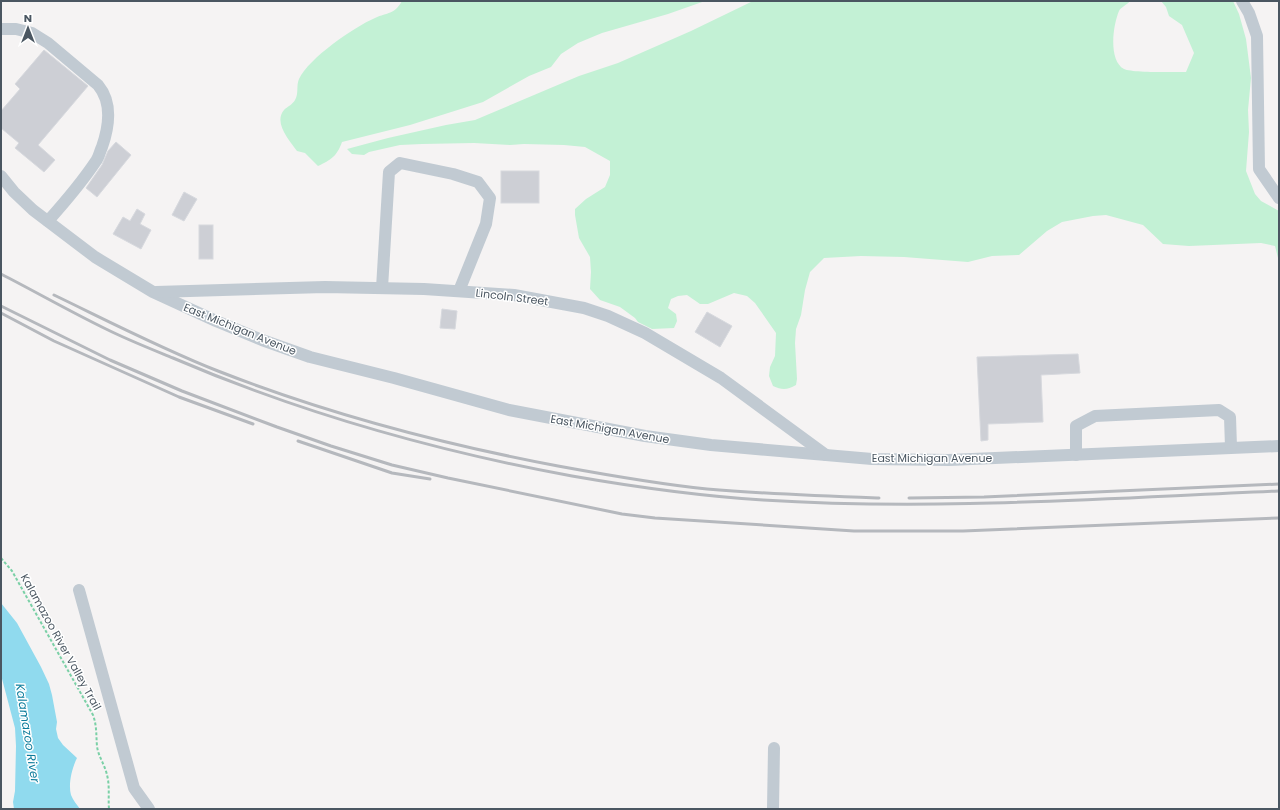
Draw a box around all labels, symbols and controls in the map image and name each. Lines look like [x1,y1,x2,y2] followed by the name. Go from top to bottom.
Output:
[8,8,48,48] north arrow
[24,10,32,26] text: N
[475,285,549,309] street label: Lincoln Street
[181,299,299,359] street label: East Michigan Avenue
[549,411,671,447] street label: East Michigan Avenue
[872,450,992,466] street label: East Michigan Avenue
[17,571,105,713] street label: Kalamazoo River Valley Trail
[12,682,44,784] water label: Kalamazoo River

